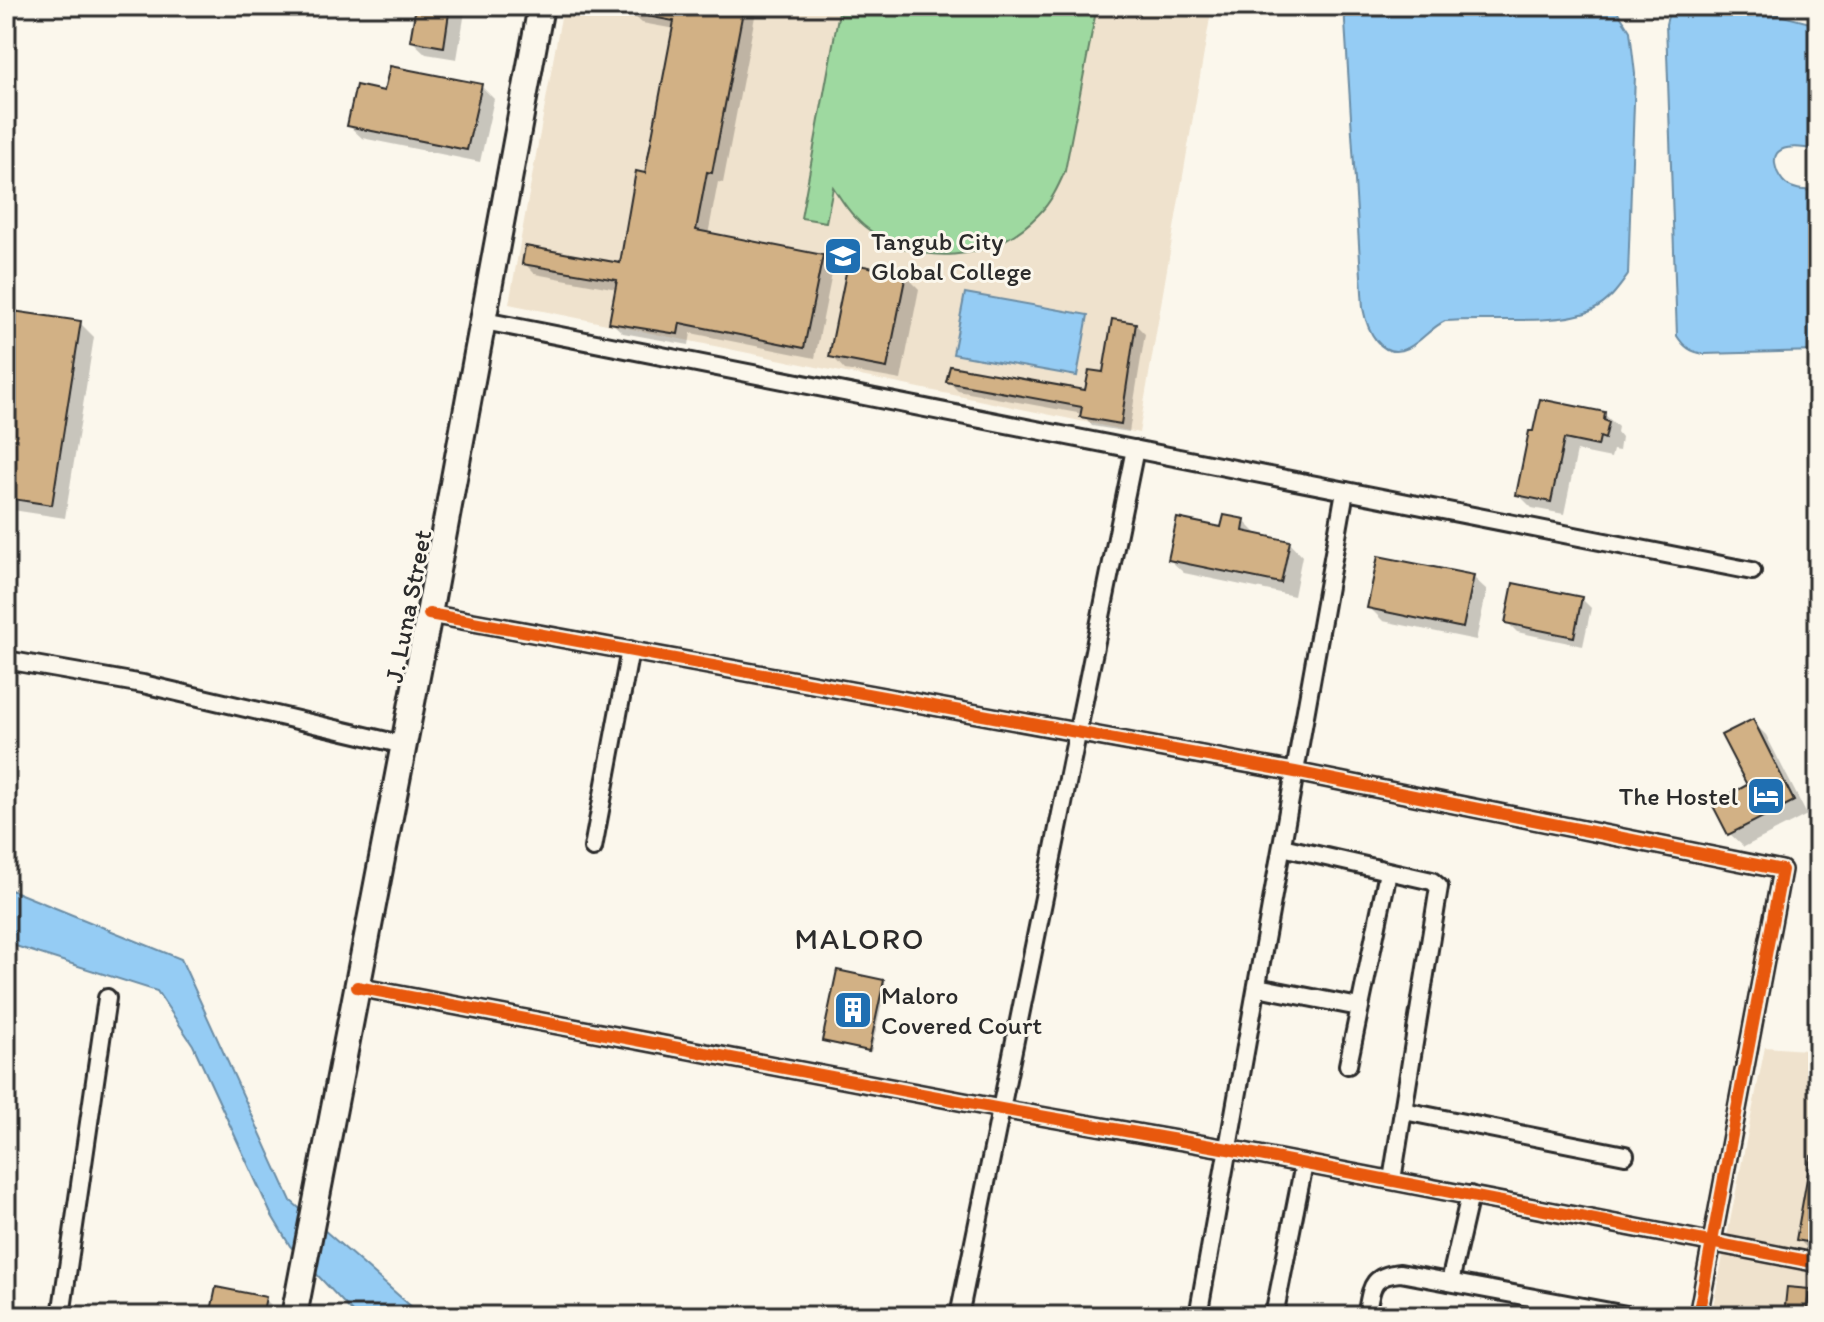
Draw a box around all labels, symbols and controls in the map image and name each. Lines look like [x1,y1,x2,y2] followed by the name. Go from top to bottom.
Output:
[871,225,1032,287] place label: Tangub City Global College
[822,235,864,277] school or university icon: Tangub City Global College
[377,527,439,685] street label: J. Luna Street
[1745,775,1787,817] hotel icon: The Hostel
[1619,780,1738,812] place label: The Hostel
[794,920,926,957] district label: MALORO
[881,979,1042,1041] place label: Maloro Covered Court
[832,989,874,1031] building icon: Maloro Covered Court

